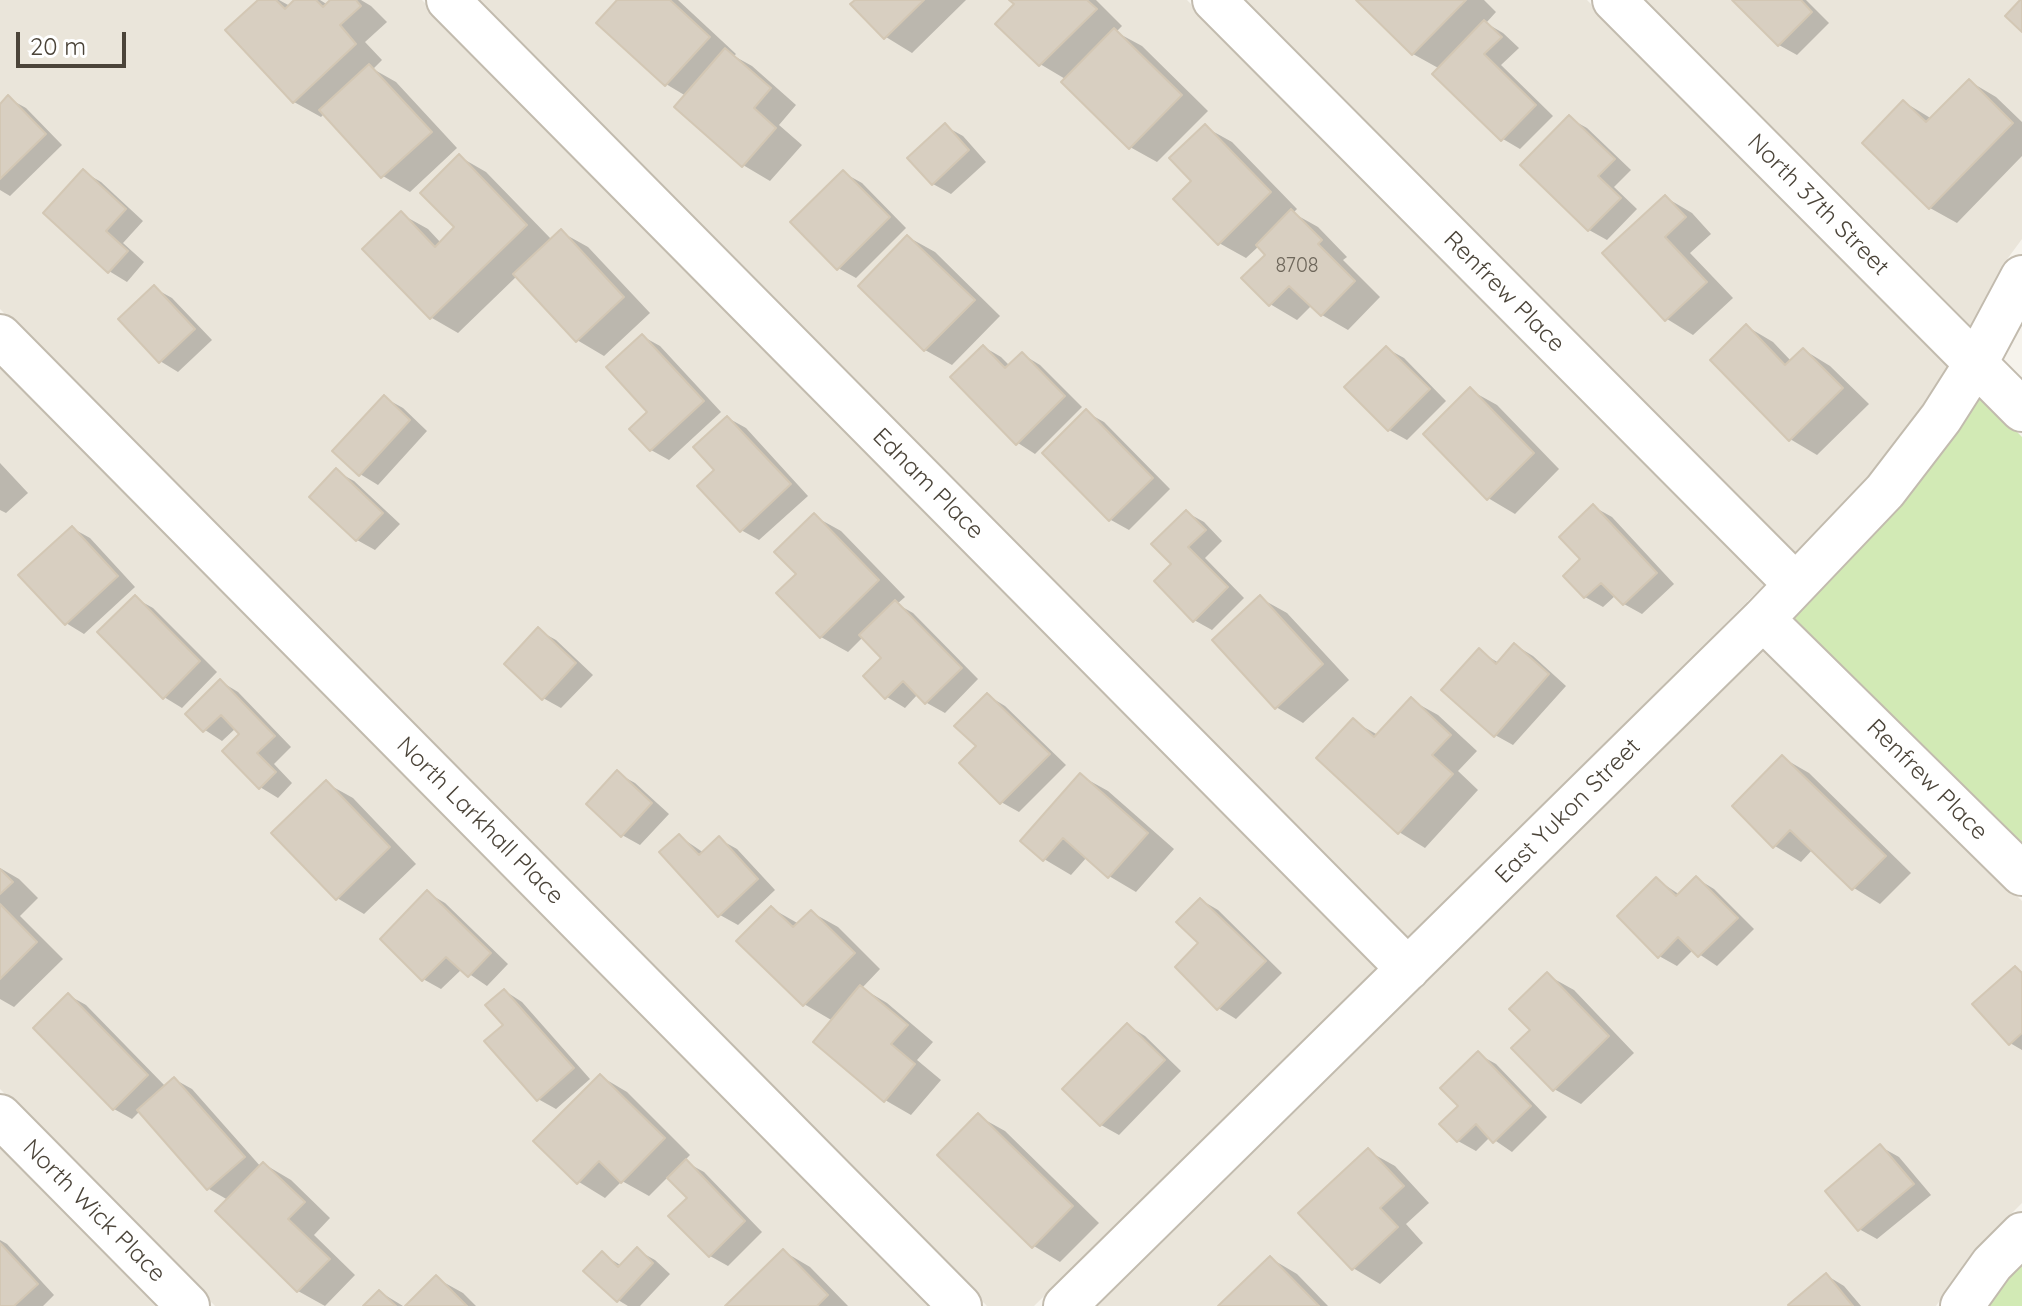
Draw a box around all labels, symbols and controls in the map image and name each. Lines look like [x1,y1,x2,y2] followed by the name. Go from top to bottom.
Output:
[20,16,130,66] scale bar
[30,31,86,61] text: 20 m
[1741,128,1895,282] street label: North 37th Street
[1438,226,1570,358] street label: Renfrew Place
[1275,254,1319,278] house number: 8708
[866,422,990,546] street label: Ednam Place
[1861,714,1993,846] street label: Renfrew Place
[390,731,570,911] street label: North Larkhall Place
[1489,732,1647,890] street label: East Yukon Street
[17,1134,171,1288] street label: North Wick Place

